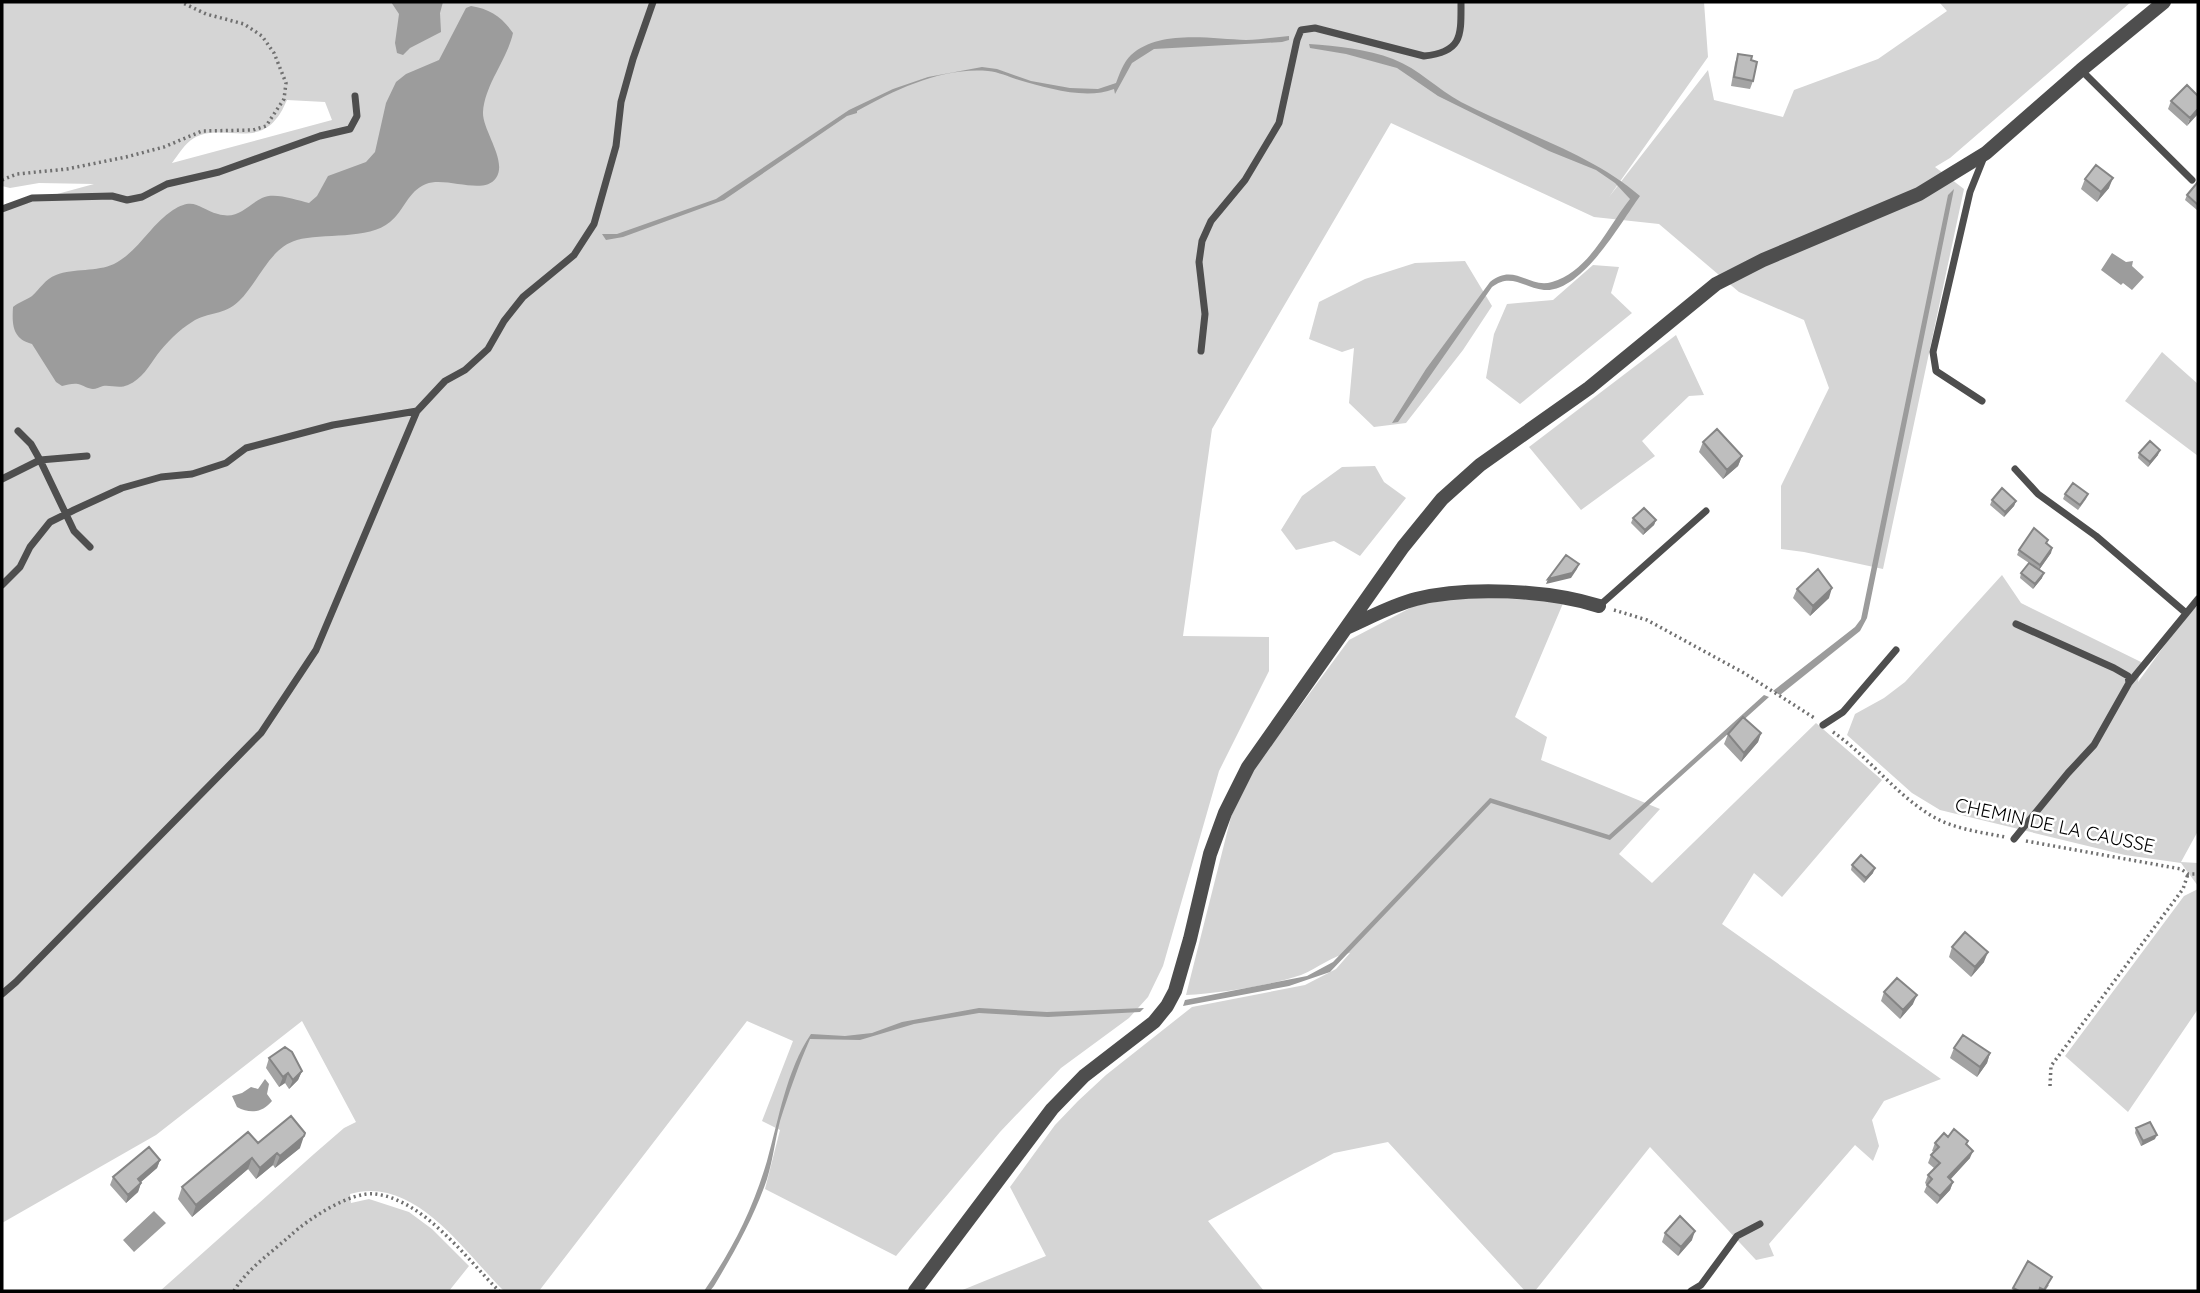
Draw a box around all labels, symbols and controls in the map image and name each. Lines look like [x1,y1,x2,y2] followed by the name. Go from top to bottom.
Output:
[1953,792,2157,858] street label: CHEMIN DE LA CAUSSE

